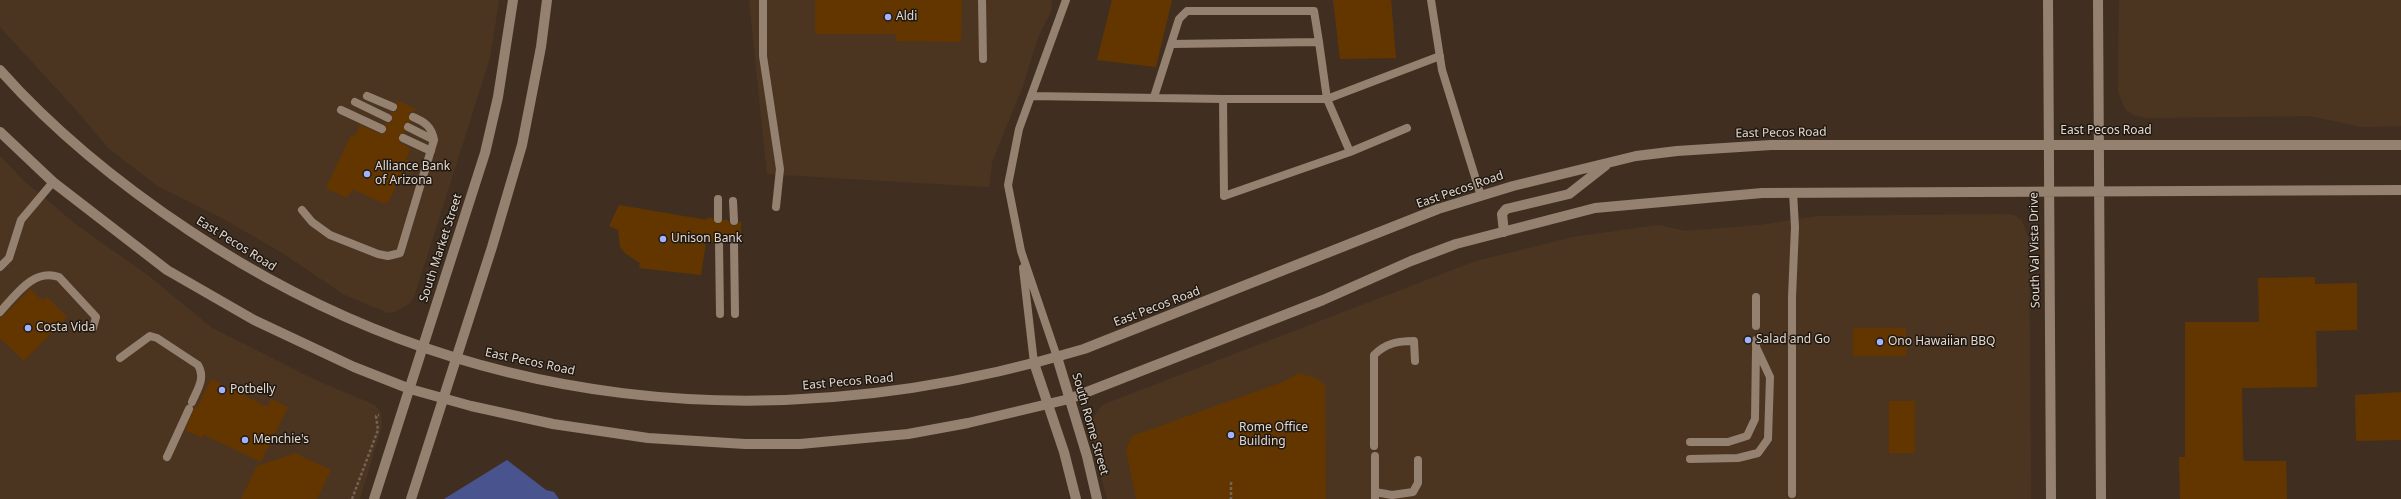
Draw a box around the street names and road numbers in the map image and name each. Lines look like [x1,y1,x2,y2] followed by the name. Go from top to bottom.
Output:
[2060,124,2152,138] street label: East Pecos Road
[1735,125,1827,141] street label: East Pecos Road
[1414,168,1506,212] street label: East Pecos Road
[417,192,465,304] street label: South Market Street
[2027,192,2043,308] street label: South Val Vista Drive
[193,214,279,274] street label: East Pecos Road
[1112,284,1202,330] street label: East Pecos Road
[484,345,576,379] street label: East Pecos Road
[802,371,894,393] street label: East Pecos Road
[1069,371,1111,477] street label: South Rome Street

